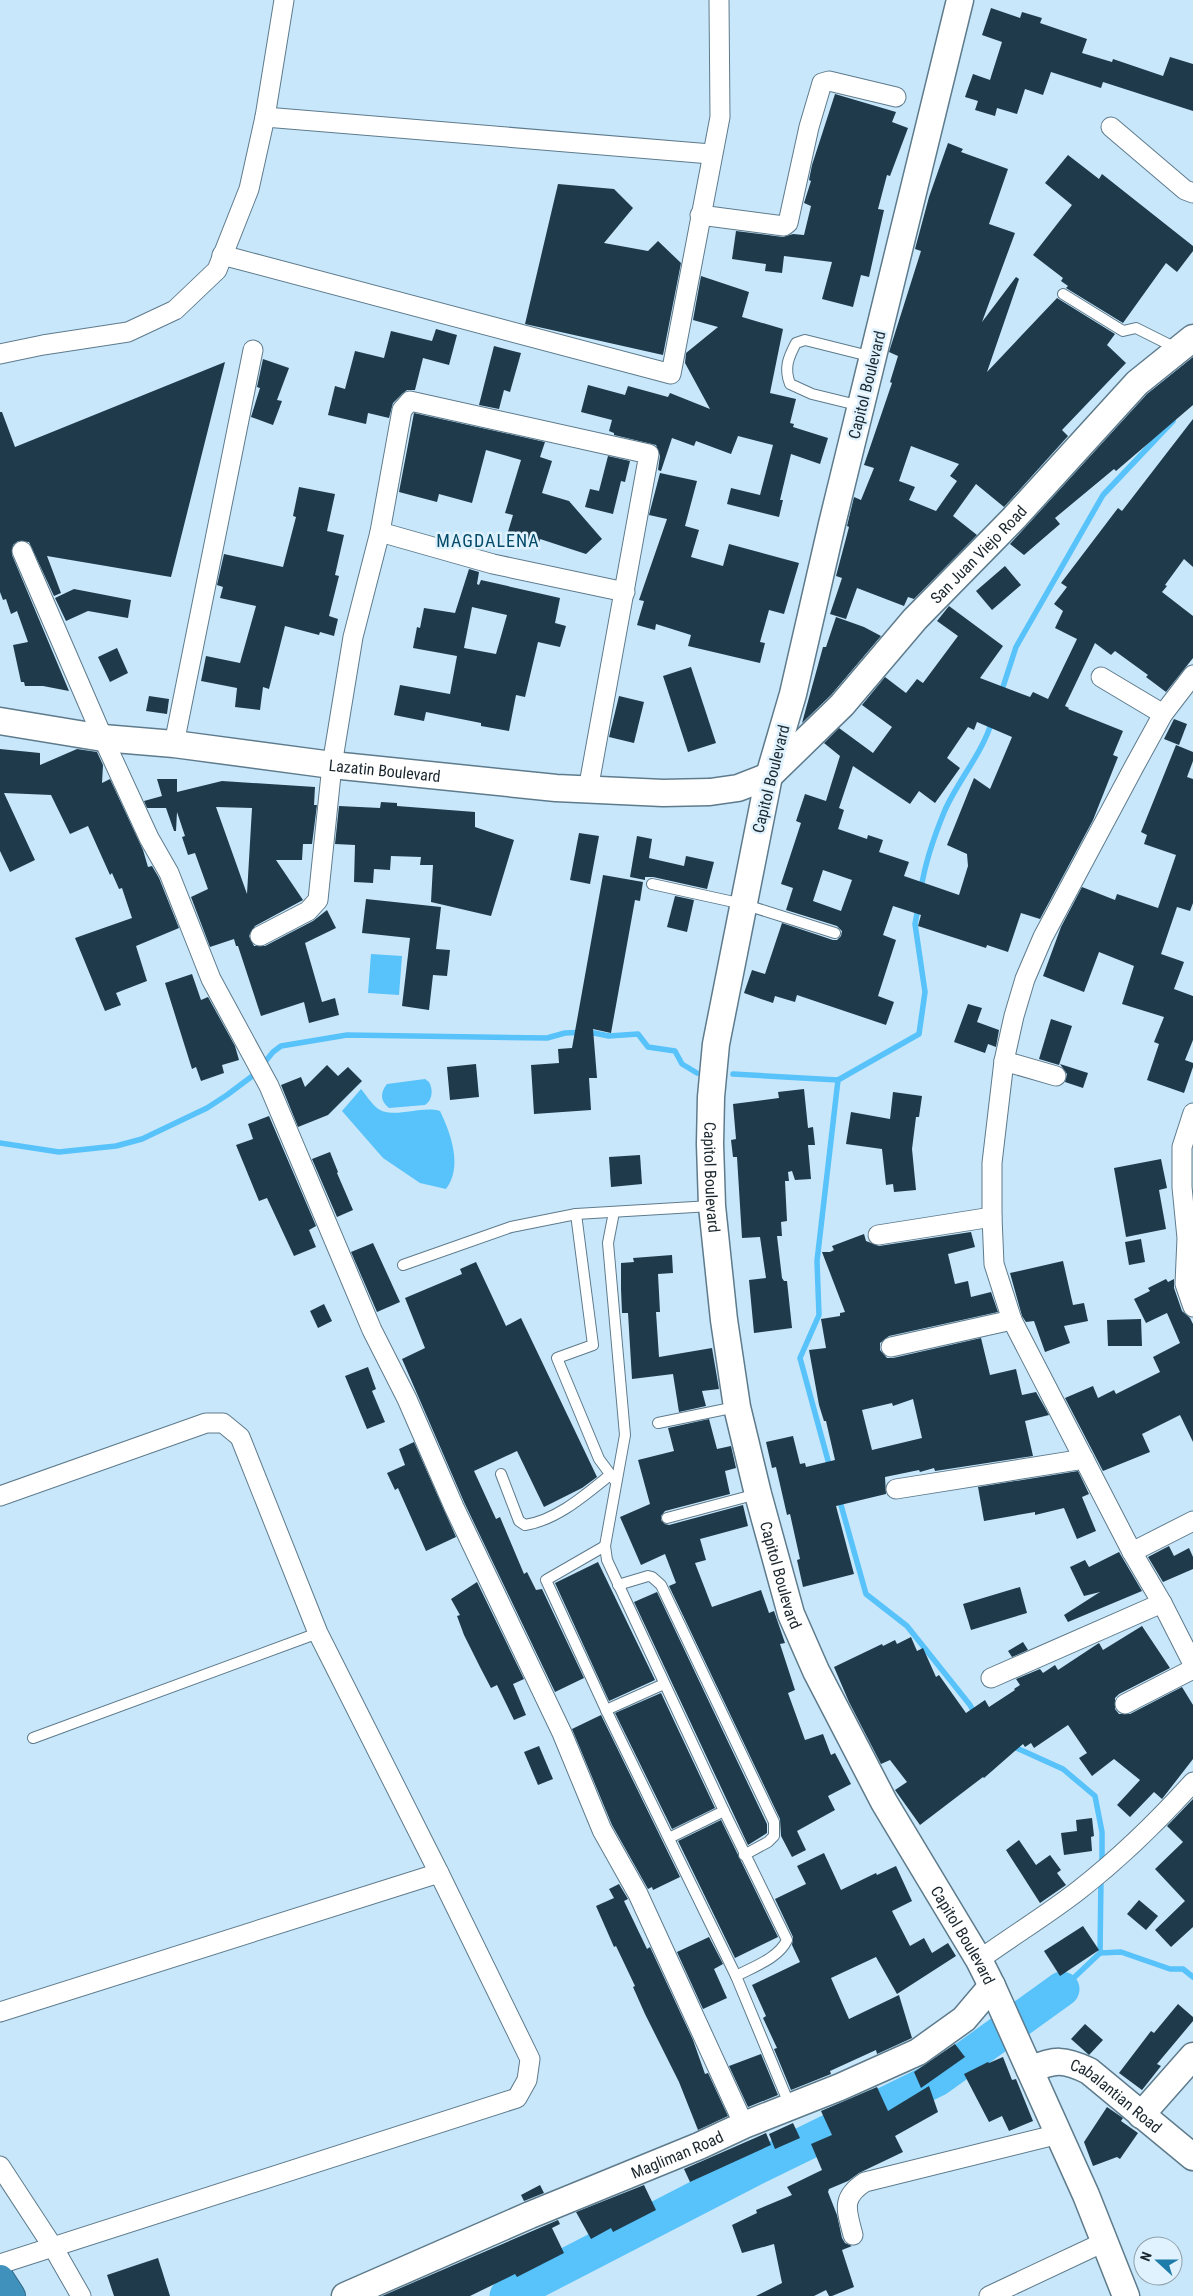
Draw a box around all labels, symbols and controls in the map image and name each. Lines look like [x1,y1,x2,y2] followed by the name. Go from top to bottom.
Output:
[844,329,890,441] street label: Capitol Boulevard
[926,501,1030,607] street label: San Juan Viejo Road
[436,530,540,551] district label: MAGDALENA
[748,723,794,835] street label: Capitol Boulevard
[328,755,442,786] street label: Lazatin Boulevard
[700,1122,724,1234] street label: Capitol Boulevard
[756,1519,806,1632] street label: Capitol Boulevard
[927,1882,999,1987] street label: Capitol Boulevard
[1068,2055,1166,2137] street label: Cabalantian Road
[628,2127,726,2182] street label: Magliman Road
[1133,2236,1183,2286] north arrow
[1137,2249,1155,2263] text: N

